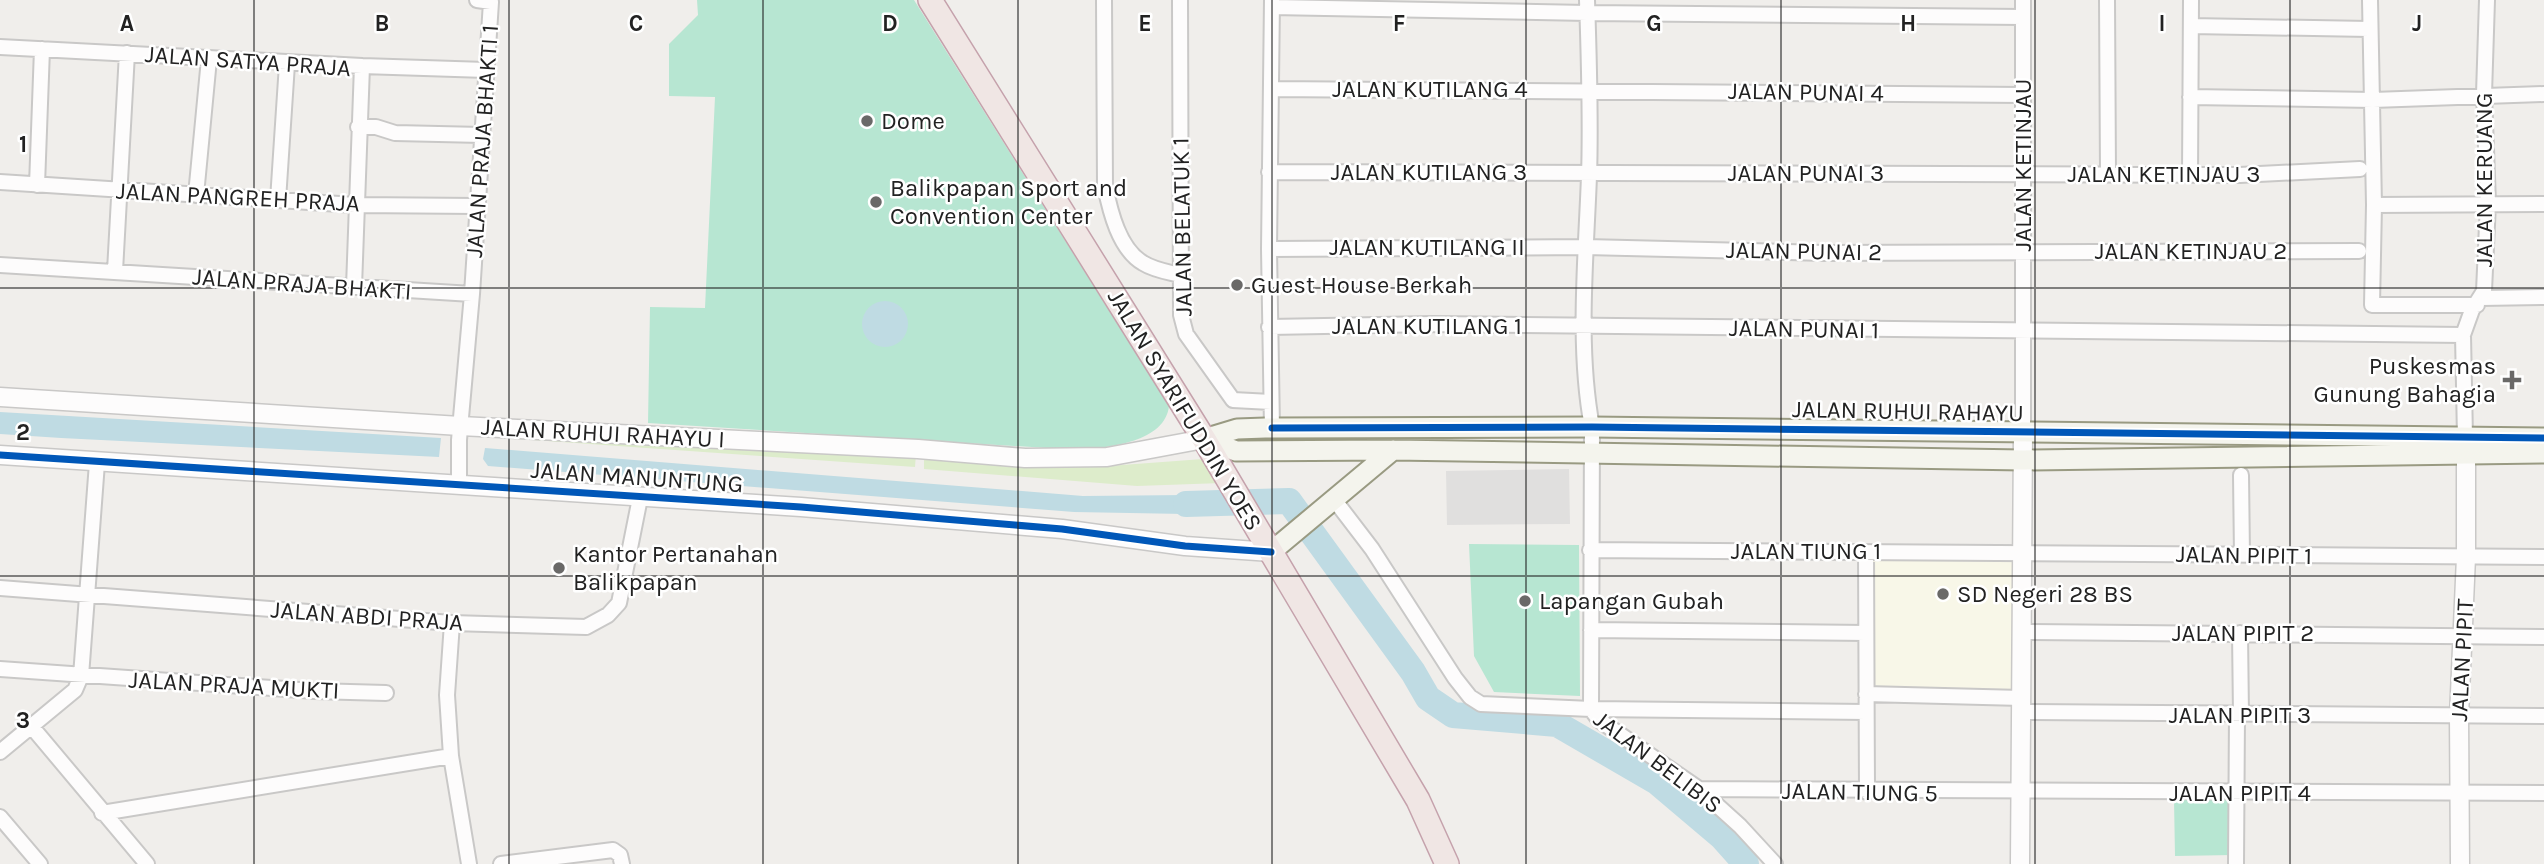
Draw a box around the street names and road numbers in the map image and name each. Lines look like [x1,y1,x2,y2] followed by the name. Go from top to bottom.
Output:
[460,24,504,258] street label: JALAN PRAJA BHAKTI 1
[144,40,352,82] street label: JALAN SATYA PRAJA
[1332,75,1528,103] street label: JALAN KUTILANG 4
[1728,77,1884,107] street label: JALAN PUNAI 4
[2009,79,2037,251] street label: JALAN KETINJAU
[2470,93,2498,267] street label: JALAN KERUANG
[1166,137,1198,317] street label: JALAN BELATUK 1
[1331,158,1527,186] street label: JALAN KUTILANG 3
[1728,159,1884,187] street label: JALAN PUNAI 3
[2068,160,2260,188] street label: JALAN KETINJAU 3
[116,177,361,217] street label: JALAN PANGREH PRAJA
[1329,233,1525,261] street label: JALAN KUTILANG II
[1726,236,1882,266] street label: JALAN PUNAI 2
[2095,237,2287,265] street label: JALAN KETINJAU 2
[191,262,413,306] street label: JALAN PRAJA BHAKTI
[1102,284,1268,536] street label: JALAN SYARIFUDDIN YOES
[1332,312,1522,340] street label: JALAN KUTILANG 1
[1729,314,1879,344] street label: JALAN PUNAI 1
[1792,395,2024,427] street label: JALAN RUHUI RAHAYU
[480,413,726,453] street label: JALAN RUHUI RAHAYU I
[530,456,744,498] street label: JALAN MANUNTUNG
[1731,537,1881,565] street label: JALAN TIUNG 1
[2176,540,2312,570] street label: JALAN PIPIT 1
[270,595,464,637] street label: JALAN ABDI PRAJA
[2445,598,2479,722] street label: JALAN PIPIT
[2172,619,2314,647] street label: JALAN PIPIT 2
[128,666,340,704] street label: JALAN PRAJA MUKTI
[2169,701,2311,729] street label: JALAN PIPIT 3
[1588,705,1728,819] street label: JALAN BELIBIS
[1782,777,1938,807] street label: JALAN TIUNG 5
[2169,779,2311,807] street label: JALAN PIPIT 4

